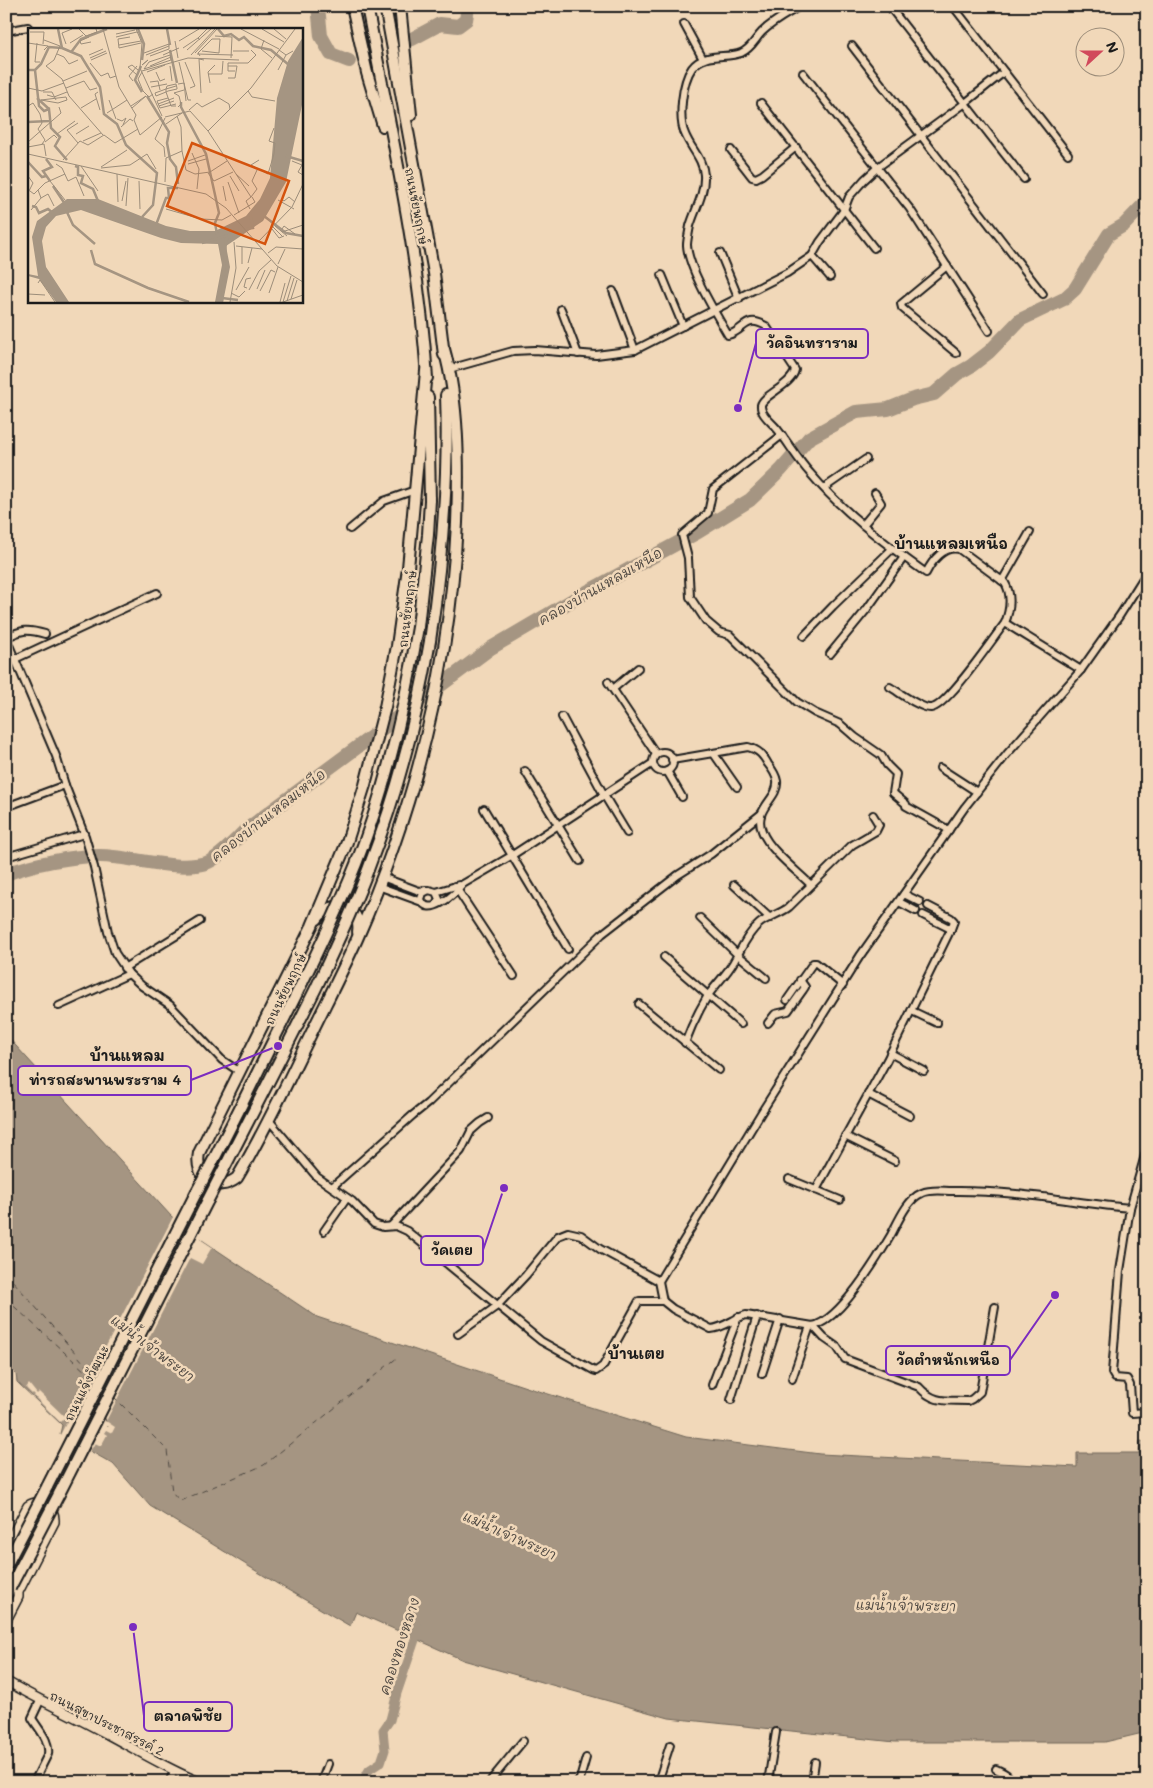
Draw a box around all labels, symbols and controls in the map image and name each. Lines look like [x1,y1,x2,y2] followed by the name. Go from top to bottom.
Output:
[28,28,302,302] inset map
[1076,28,1126,78] north arrow
[1102,39,1123,56] text: N
[401,166,432,246] street label: ถนนชัยพฤกษ์
[756,329,868,358] callout: วัดอินทราราม
[766,333,858,352] text: วัดอินทราราม
[894,532,1008,553] district label: บ้านแหลมเหนือ
[535,543,665,629] water label: คลองบ้านแหลมเหนือ
[394,569,421,649] street label: ถนนชัยพฤกษ์
[207,764,329,866] water label: คลองบ้านแหลมเหนือ
[261,951,310,1028] street label: ถนนชัยพฤกษ์
[89,1045,165,1065] district label: บ้านแหลม
[18,1066,191,1095] callout: ท่ารถสะพานพระราม 4
[29,1070,181,1089] text: ท่ารถสะพานพระราม 4
[421,1236,483,1265] callout: วัดเตย
[431,1240,473,1259] text: วัดเตย
[107,1309,200,1386] water label: แม่น้ำเจ้าพระยา
[60,1342,112,1424] street label: ถนนแจ้งวัฒนะ
[608,1343,664,1363] district label: บ้านเตย
[886,1346,1010,1375] callout: วัดตำหนักเหนือ
[896,1350,1000,1369] text: วัดตำหนักเหนือ
[460,1504,560,1564] water label: แม่น้ำเจ้าพระยา
[856,1593,956,1615] water label: แม่น้ำเจ้าพระยา
[374,1595,424,1697] water label: คลองทองหลาง
[46,1687,167,1762] street label: ถนนสุขาประชาสรรค์ 2
[144,1702,232,1731] callout: ตลาดพิชัย
[154,1706,222,1725] text: ตลาดพิชัย

